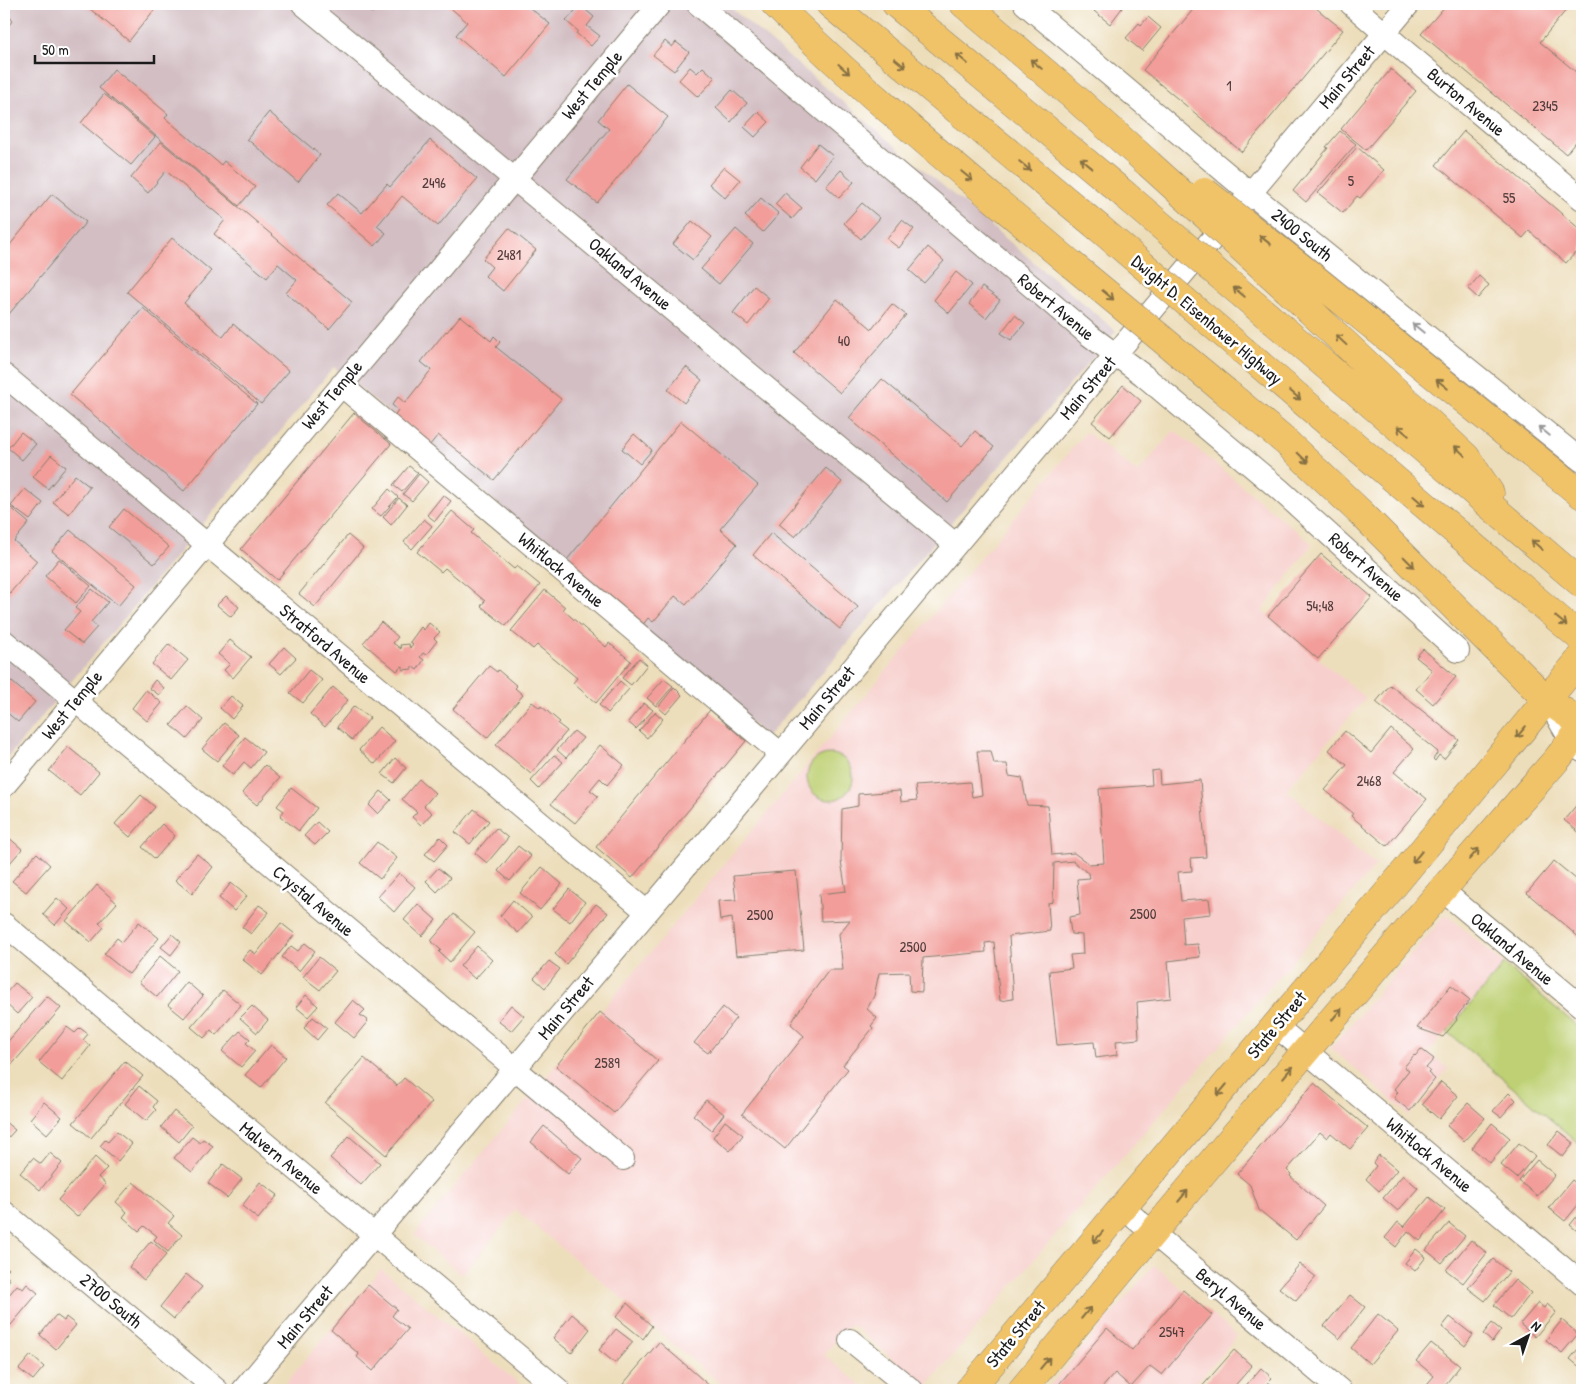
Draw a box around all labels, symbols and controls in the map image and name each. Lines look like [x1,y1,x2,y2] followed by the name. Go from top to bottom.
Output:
[35,32,154,64] scale bar
[42,39,69,60] text: 50 m
[1313,39,1381,114] street label: Main Street
[555,45,628,125] street label: West Temple
[956,53,969,64] one-way arrow
[894,57,907,68] one-way arrow
[1030,59,1043,70] one-way arrow
[1422,62,1511,142] street label: Burton Avenue
[838,64,851,75] one-way arrow
[1226,75,1232,96] house number: 1
[1532,95,1559,116] house number: 2345
[1080,157,1093,169] one-way arrow
[1019,161,1032,172] one-way arrow
[960,170,973,181] one-way arrow
[1348,170,1355,191] house number: 5
[422,172,446,193] house number: 2496
[1503,187,1516,208] house number: 55
[1267,202,1338,267] street label: 2400 South
[583,231,677,316] street label: Oakland Avenue
[1259,234,1272,245] one-way arrow
[497,244,521,265] house number: 2481
[1127,249,1288,390] street label: Dwight D. Eisenhower Highway
[1013,267,1100,346] street label: Robert Avenue
[1233,286,1246,297] one-way arrow
[1102,289,1115,300] one-way arrow
[1412,323,1425,334] one-way arrow
[838,330,850,351] house number: 40
[1334,334,1347,346] one-way arrow
[1054,350,1122,425] street label: Main Street
[295,355,368,435] street label: West Temple
[1436,378,1449,389] one-way arrow
[1288,389,1301,400] one-way arrow
[1397,425,1410,437] one-way arrow
[1538,425,1551,436] one-way arrow
[1453,445,1466,457] one-way arrow
[1297,452,1309,464] one-way arrow
[1412,495,1425,506] one-way arrow
[513,526,610,613] street label: Whitlock Avenue
[1323,526,1409,607] street label: Robert Avenue
[1531,540,1544,551] one-way arrow
[1403,555,1415,568] one-way arrow
[1306,595,1334,616] house number: 54;48
[274,598,376,689] street label: Stratford Avenue
[1554,615,1567,627] one-way arrow
[793,660,861,735] street label: Main Street
[35,665,108,745] street label: West Temple
[1515,725,1526,738] one-way arrow
[1356,770,1382,791] house number: 2468
[1468,847,1480,860] one-way arrow
[1412,850,1423,863] one-way arrow
[267,859,359,942] street label: Crystal Avenue
[1130,903,1157,924] house number: 2500
[747,904,774,925] house number: 2500
[1465,906,1559,991] street label: Oakland Avenue
[900,936,927,957] house number: 2500
[532,970,600,1045] street label: Main Street
[1241,985,1313,1064] street label: State Street
[1331,1008,1342,1021] one-way arrow
[594,1052,620,1073] house number: 2589
[1282,1065,1294,1078] one-way arrow
[1216,1084,1227,1097] one-way arrow
[1381,1111,1478,1198] street label: Whitlock Avenue
[234,1115,328,1200] street label: Malvern Avenue
[1178,1189,1189,1202] one-way arrow
[1093,1230,1104,1243] one-way arrow
[1191,1262,1272,1336] street label: Beryl Avenue
[75,1267,148,1334] street label: 2700 South
[271,1279,339,1354] street label: Main Street
[980,1294,1052,1373] street label: State Street
[1081,1307,1092,1320] one-way arrow
[1504,1312,1554,1362] north arrow
[1528,1316,1546,1336] text: N
[1159,1321,1185,1342] house number: 2547
[1039,1356,1051,1369] one-way arrow

